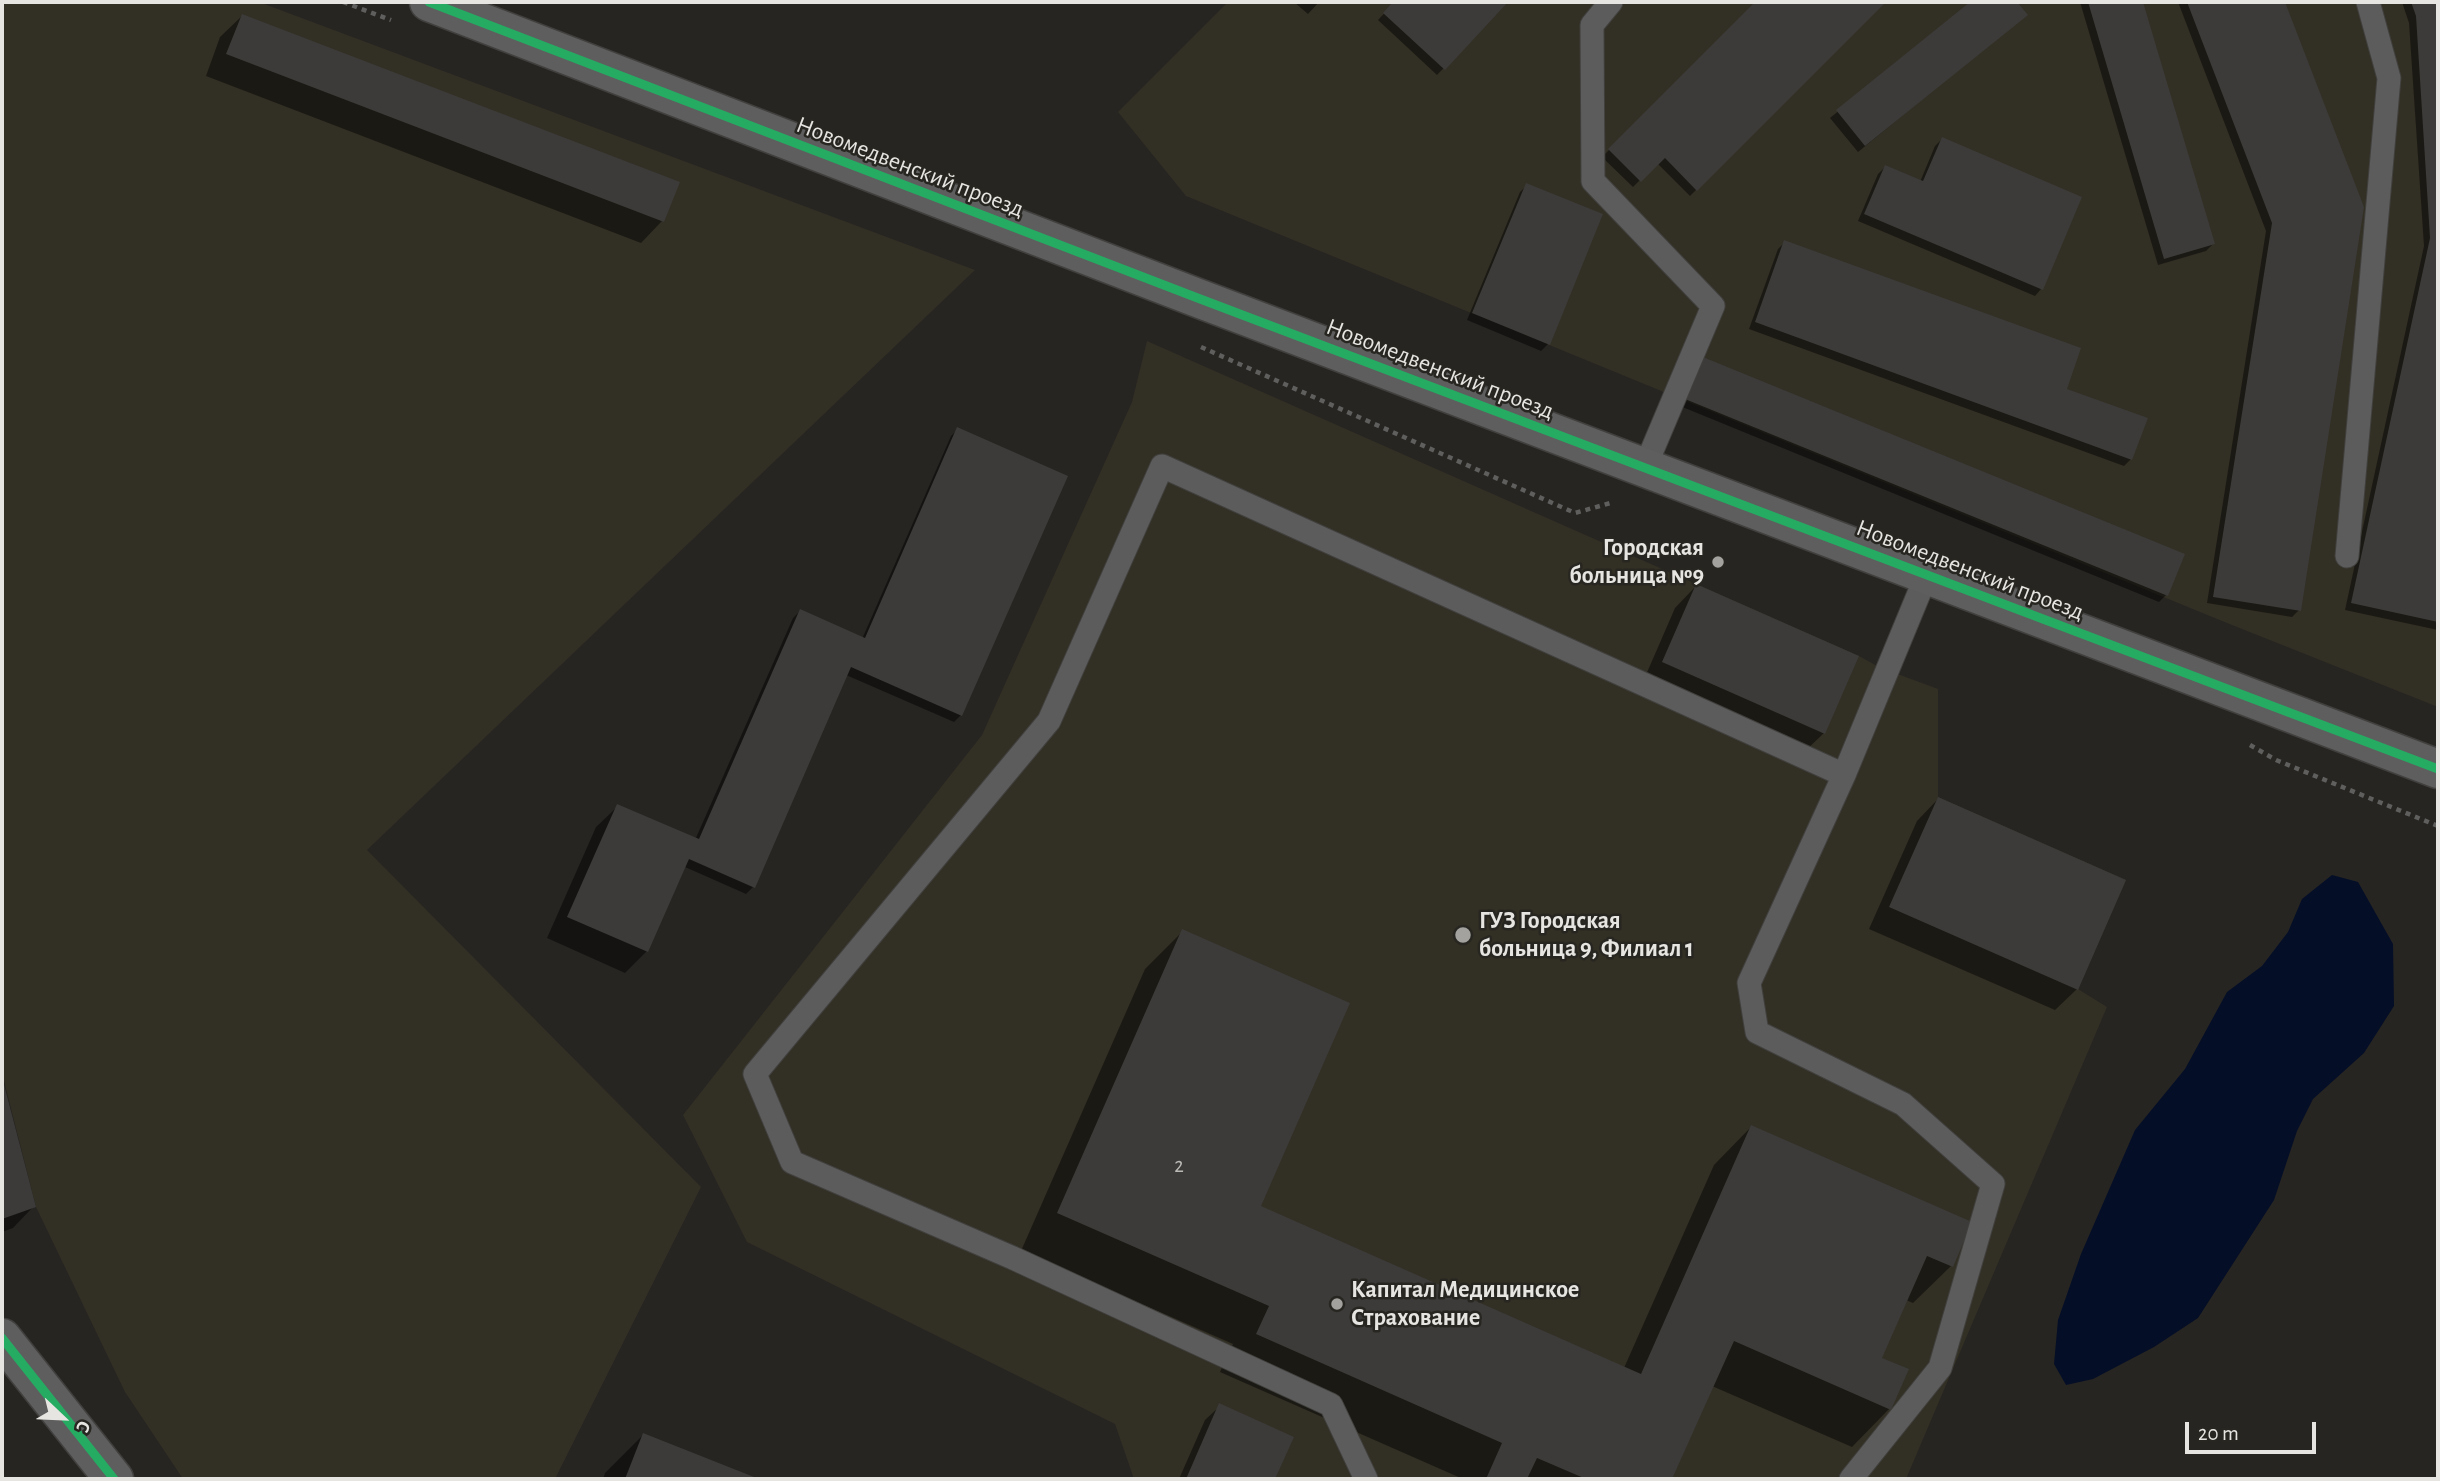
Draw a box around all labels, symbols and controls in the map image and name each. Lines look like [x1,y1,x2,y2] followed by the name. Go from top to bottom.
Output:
[792,110,1028,224] street label: Новомедвенский проезд
[1322,312,1558,426] street label: Новомедвенский проезд
[1852,513,2088,627] street label: Новомедвенский проезд
[1570,534,1704,590] place label: Городская больница №9
[1710,554,1726,570] marker: Городская больница №9
[1479,907,1694,963] place label: ГУЗ Городская больница 9, Филиал 1
[1453,925,1473,945] marker: ГУЗ Городская больница 9, Филиал 1
[1174,1153,1184,1179] house number: 2
[1351,1276,1579,1332] place label: Капитал Медицинское Страхование
[1329,1296,1345,1312] marker: Капитал Медицинское Страхование
[28,1383,98,1453] north arrow
[2188,1408,2319,1452] scale bar
[72,1418,94,1435] text: С
[2198,1423,2239,1444] text: 20 m

